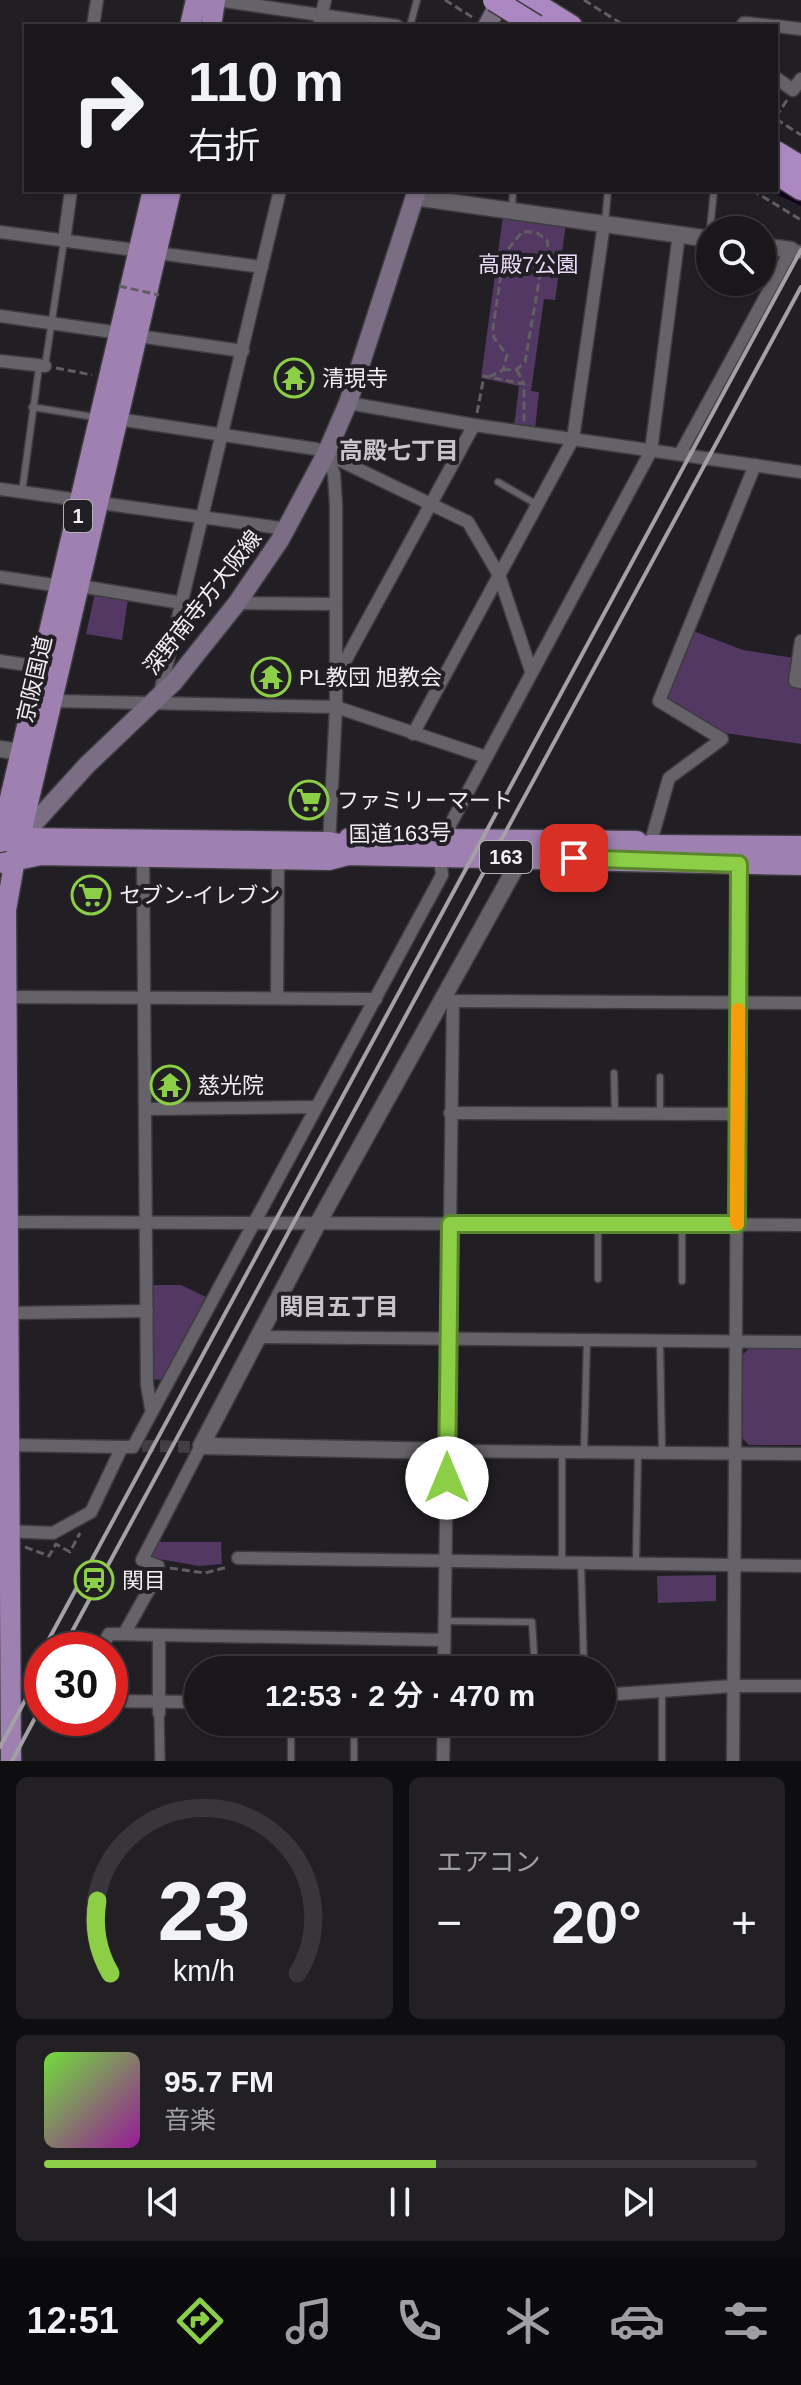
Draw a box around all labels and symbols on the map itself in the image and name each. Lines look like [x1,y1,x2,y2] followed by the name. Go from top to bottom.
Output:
[478,252,578,277] park label: 高殿7公園
[273,357,315,399] temple icon: 清現寺
[322,366,388,391] place label: 清現寺
[339,437,459,464] district label: 高殿七丁目
[64,500,92,532] road number: 1
[138,525,266,679] street label: 深野南寺方大阪線
[12,633,57,725] street label: 京阪国道
[250,656,292,698] temple icon: PL教団 旭教会
[299,665,442,690] place label: PL教団 旭教会
[288,779,330,821] supermarket icon: ファミリーマート
[337,788,513,813] place label: ファミリーマート
[348,820,452,847] street label: 国道163号
[540,824,608,892] pin
[480,841,532,873] road number: 163
[70,874,112,916] supermarket icon: セブン-イレブン
[119,883,280,908] place label: セブン-イレブン
[149,1064,191,1106] temple icon: 慈光院
[198,1073,264,1098] place label: 慈光院
[279,1293,399,1320] district label: 関目五丁目
[405,1436,489,1520] position arrow
[73,1559,115,1601] station icon: 関目
[122,1568,166,1593] place label: 関目
[24,1632,128,1736] speed limit sign: 30

